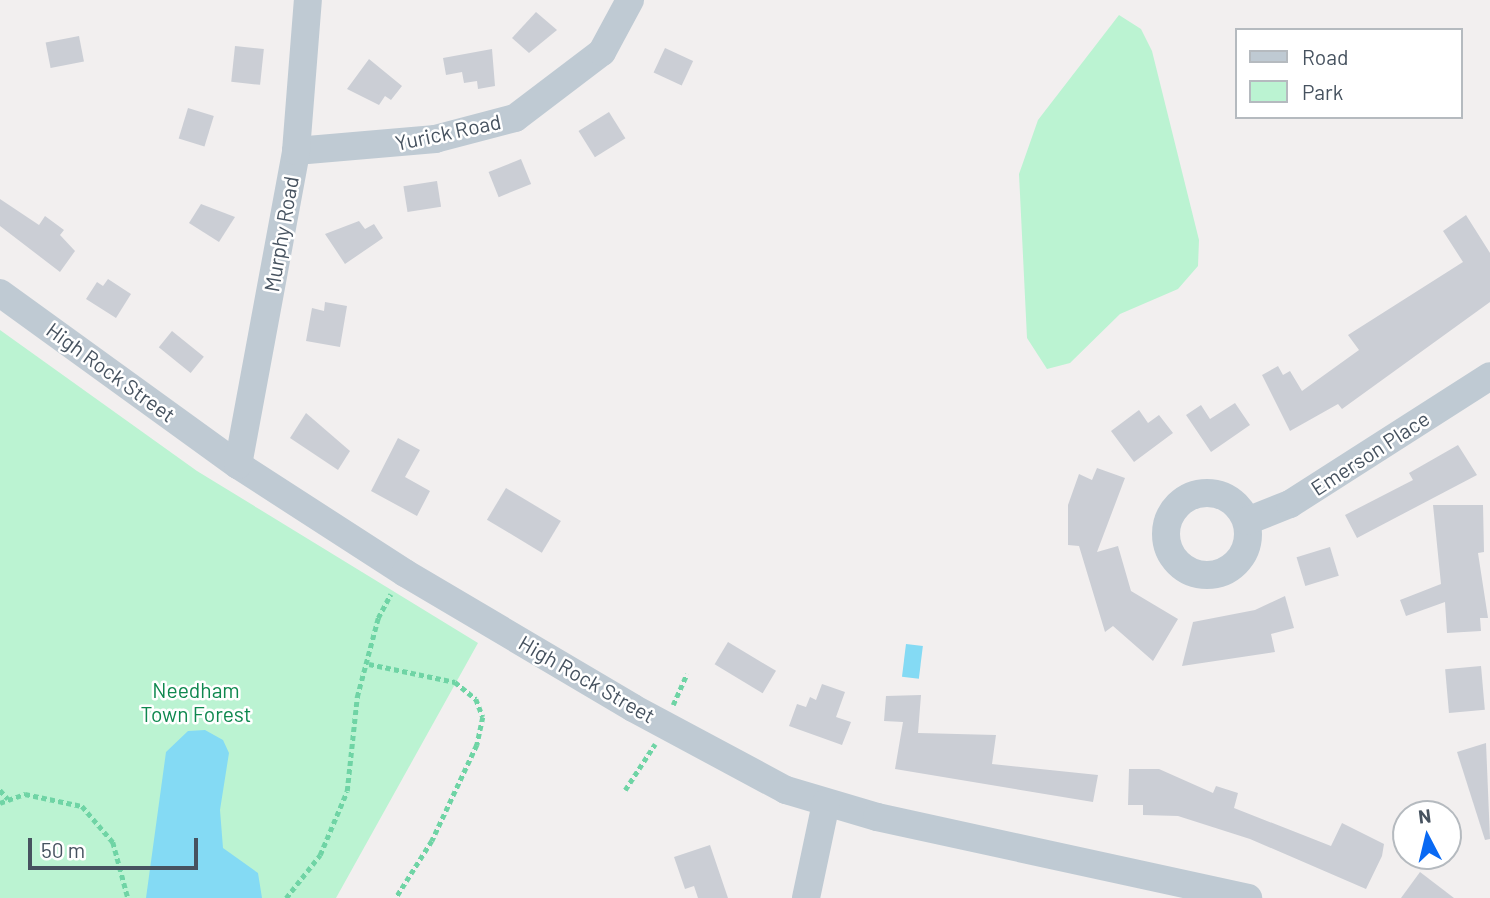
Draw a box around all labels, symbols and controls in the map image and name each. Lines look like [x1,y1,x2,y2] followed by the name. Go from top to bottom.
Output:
[1234,28,1462,119] legend
[1302,44,1348,69] text: Road
[1302,79,1343,104] text: Park
[393,108,503,156] street label: Yurick Road
[258,174,304,294] street label: Murphy Road
[42,317,180,427] street label: High Rock Street
[1306,405,1434,501] street label: Emerson Place
[514,630,660,728] street label: High Rock Street
[141,677,251,727] park label: Needham Town Forest
[1392,800,1462,870] north arrow
[1417,803,1432,828] text: N
[32,824,201,868] scale bar
[41,837,85,862] text: 50 m

